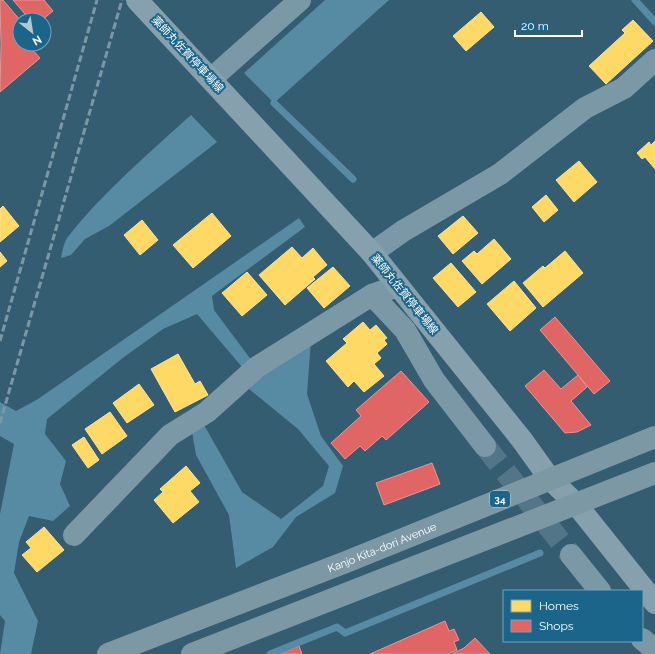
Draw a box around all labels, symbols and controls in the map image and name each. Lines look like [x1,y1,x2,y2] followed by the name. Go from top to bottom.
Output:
[12,12,52,52] north arrow
[515,12,582,38] scale bar
[149,14,226,95] street label: 薬師丸佐賀停車場線
[521,19,549,33] text: 20 m
[30,32,44,48] text: N
[368,252,441,337] street label: 薬師丸佐賀停車場線
[490,491,510,507] road number: 34
[326,520,439,575] street label: Kanjo Kita-dori Avenue
[503,590,643,642] legend
[539,599,579,613] text: Homes
[539,619,574,633] text: Shops

